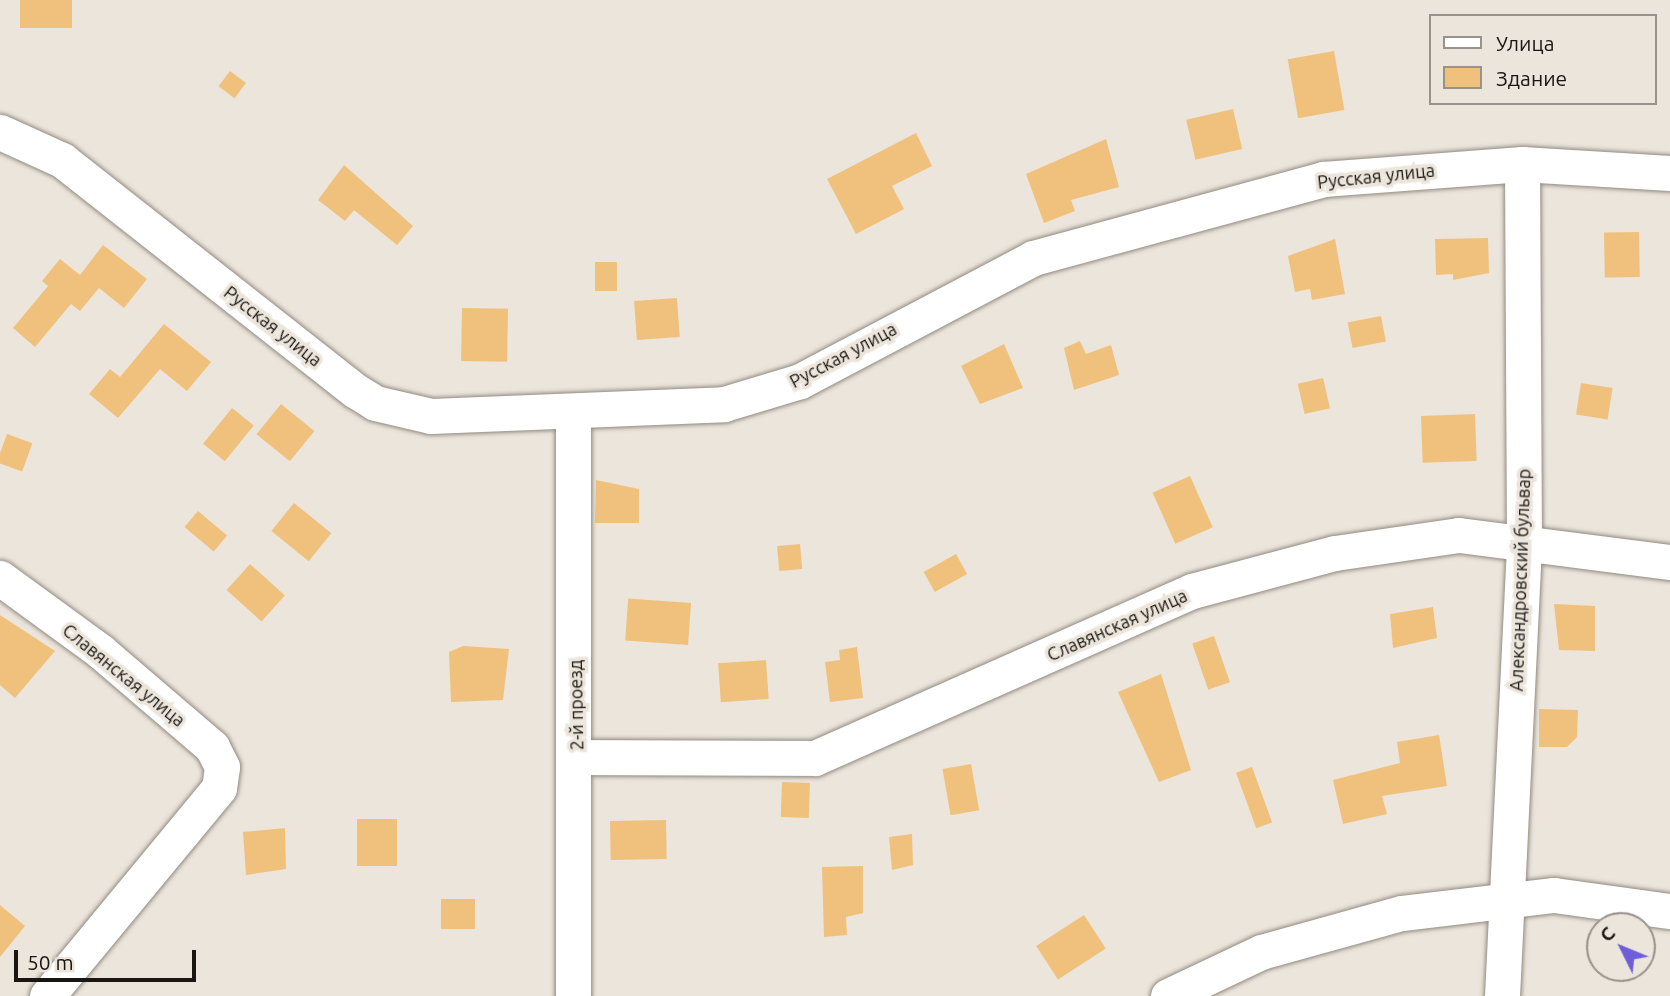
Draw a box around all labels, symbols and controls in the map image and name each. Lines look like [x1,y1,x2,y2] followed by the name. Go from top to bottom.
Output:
[1428,14,1656,105] legend
[1496,31,1554,55] text: Улица
[1496,66,1567,90] text: Здание
[1316,159,1436,193] street label: Русская улица
[220,281,326,371] street label: Русская улица
[786,318,900,392] street label: Русская улица
[1505,468,1535,692] street label: Александровский бульвар
[1044,584,1190,666] street label: Славянская улица
[58,619,190,731] street label: Славянская улица
[564,659,588,751] street label: 2-й проезд
[1586,912,1656,982] north arrow
[1595,922,1619,946] text: С
[18,936,200,980] scale bar
[27,950,74,974] text: 50 m

